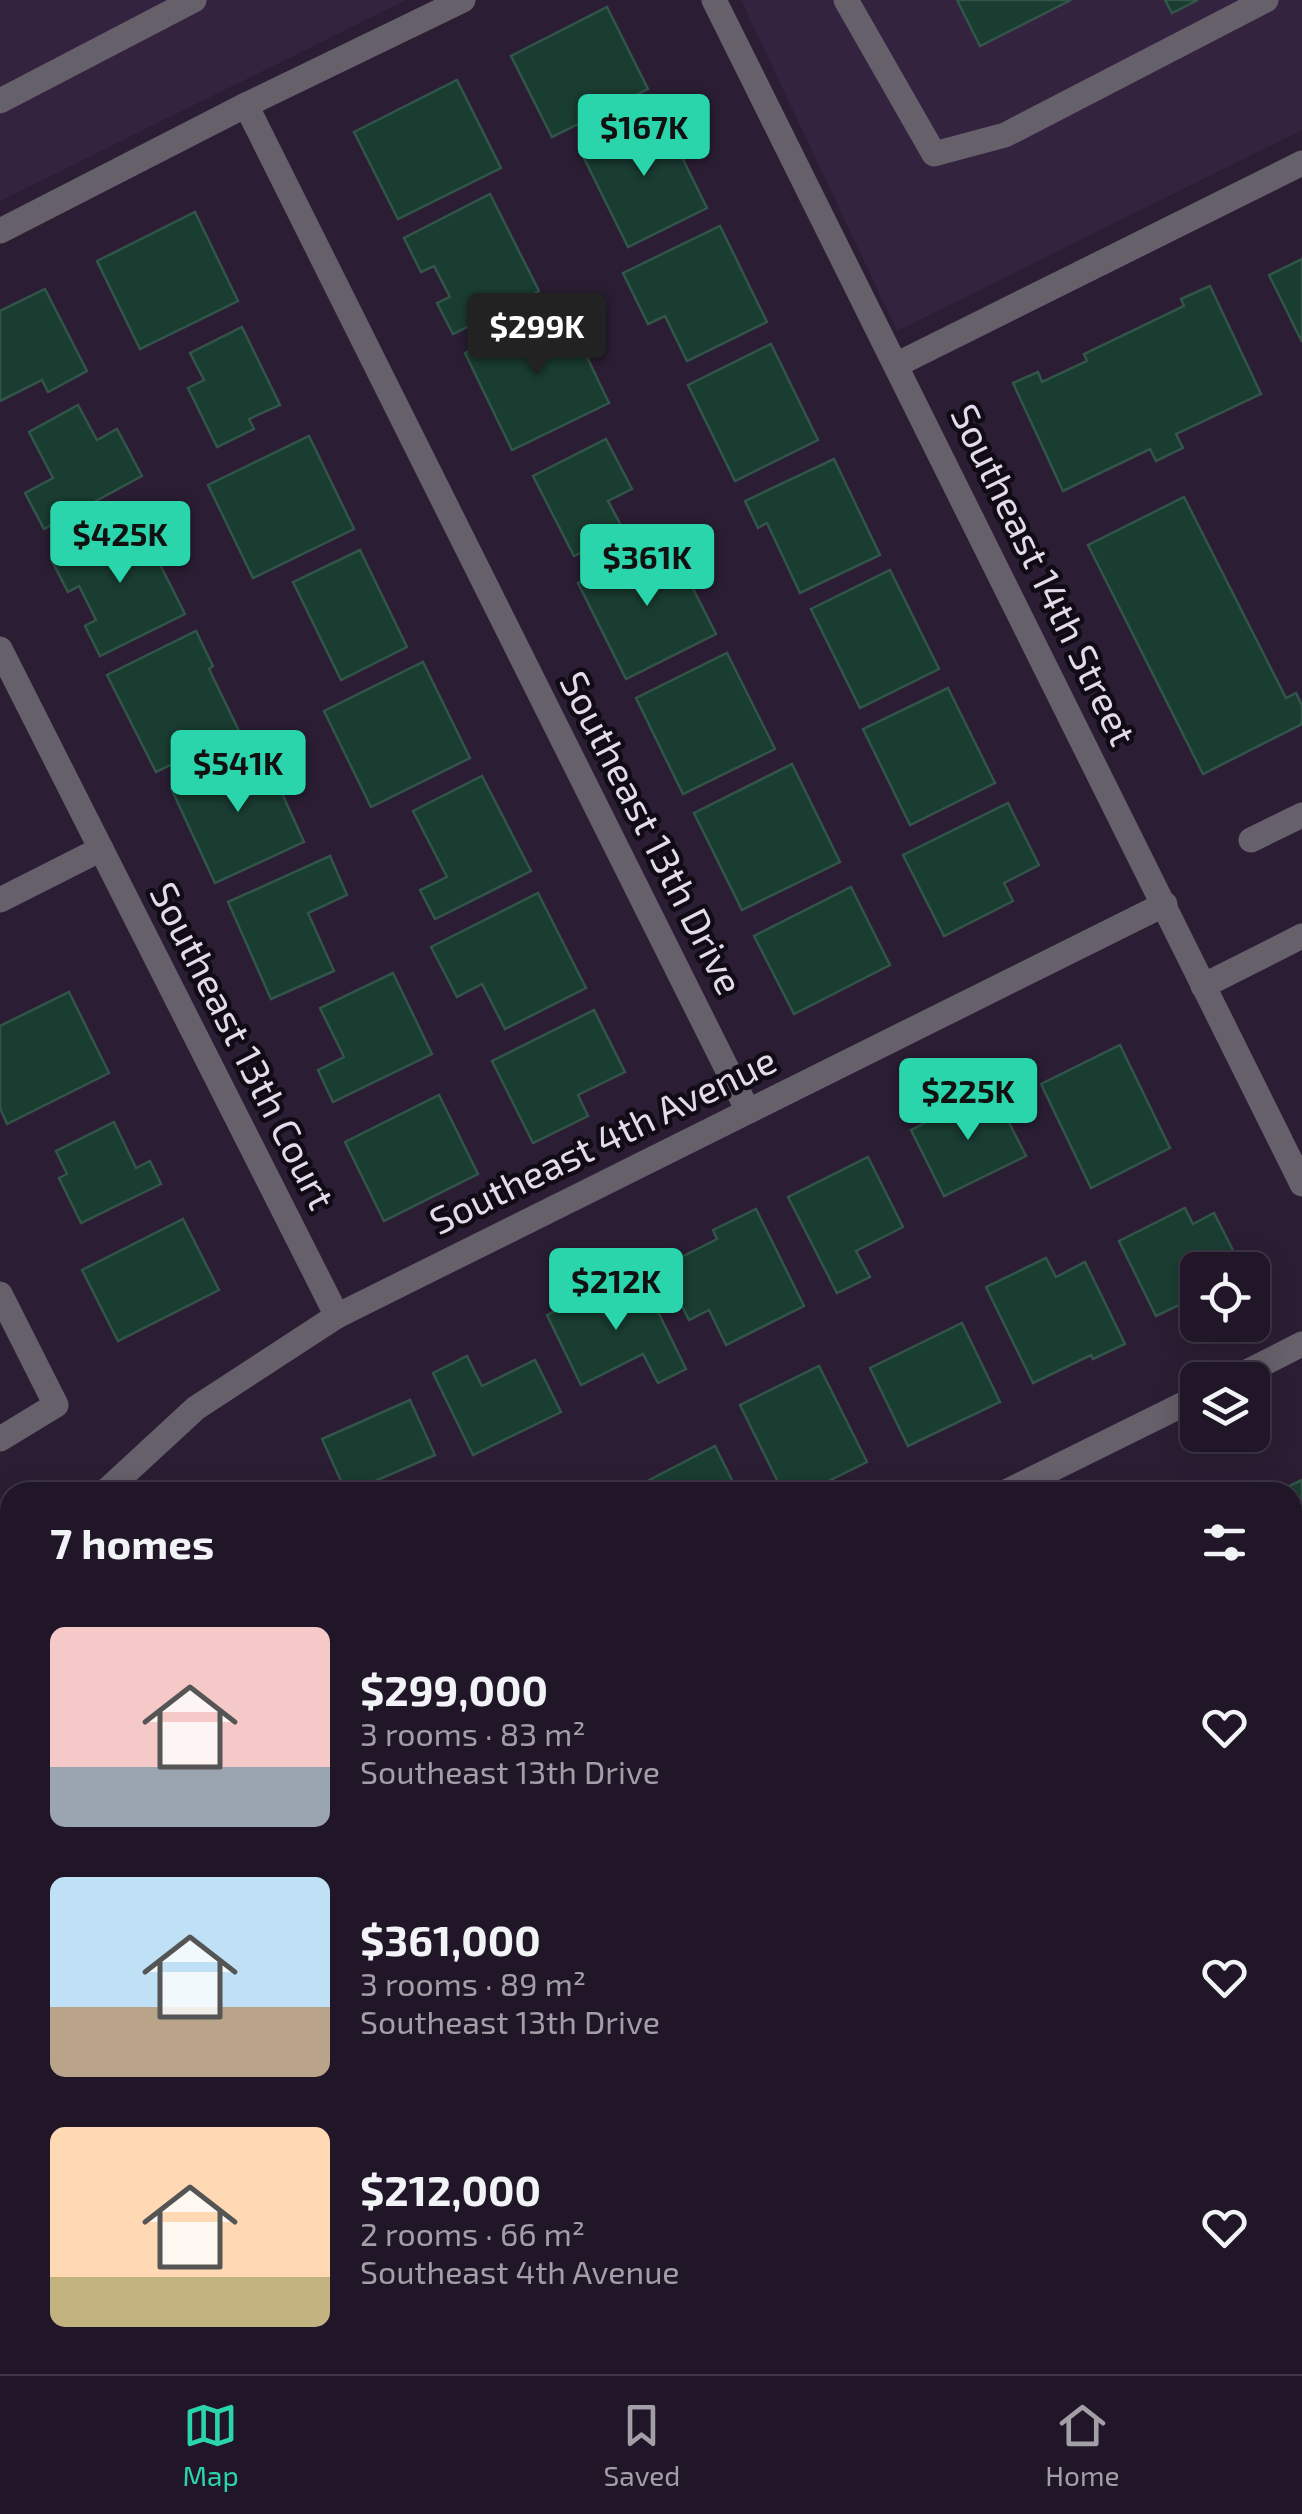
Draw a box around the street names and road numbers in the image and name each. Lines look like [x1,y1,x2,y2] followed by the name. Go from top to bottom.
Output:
[942,396,1147,752] street label: Southeast 14th Street
[551,663,754,1001] street label: Southeast 13th Drive
[141,874,346,1216] street label: Southeast 13th Court
[422,1035,783,1243] street label: Southeast 4th Avenue

